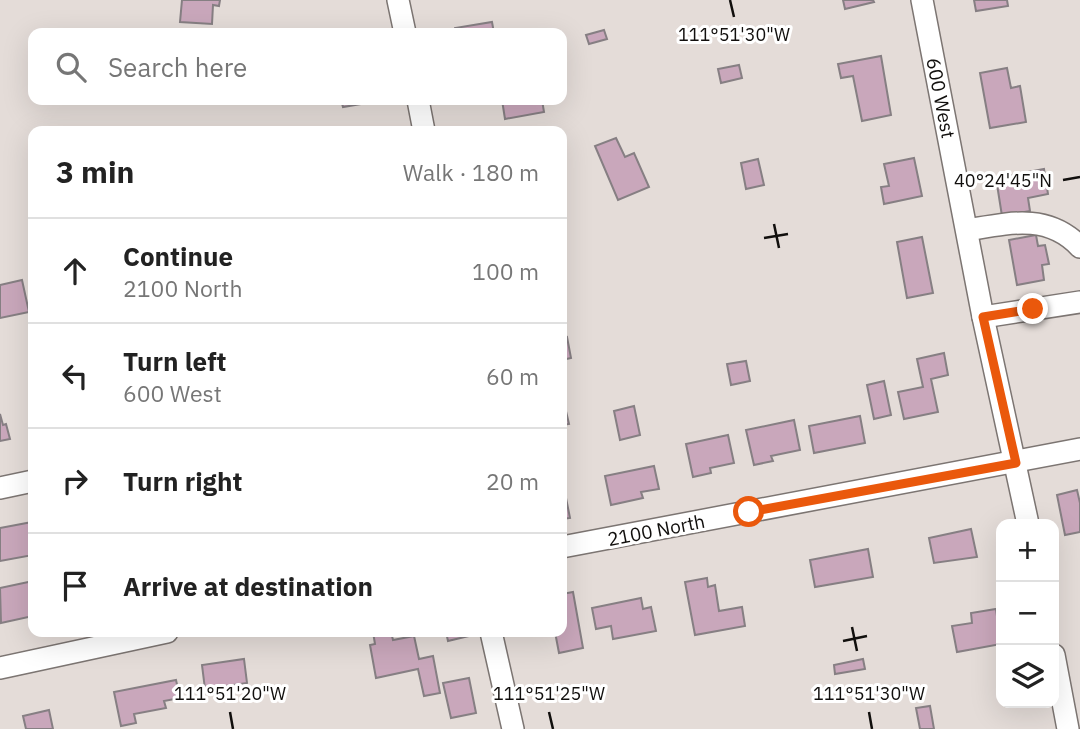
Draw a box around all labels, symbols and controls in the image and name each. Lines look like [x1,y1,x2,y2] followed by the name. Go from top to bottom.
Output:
[678,23,790,46] text: 111°51'30"W
[28,28,567,105] search box
[52,48,90,86] icon: search
[108,50,247,84] text: Search here
[921,56,961,140] street label: 600 West
[56,152,134,191] text: 3 min
[403,157,539,187] text: Walk · 180 m
[954,169,1052,192] text: 40°24'45"N
[123,239,233,273] text: Continue
[56,252,94,290] icon: ahead
[472,256,539,286] text: 100 m
[123,273,242,303] text: 2100 North
[1017,293,1048,324] route end
[123,344,226,378] text: Turn left
[56,357,94,395] icon: left
[486,361,539,391] text: 60 m
[123,378,222,408] text: 600 West
[56,462,94,500] icon: right
[123,464,242,498] text: Turn right
[486,466,539,496] text: 20 m
[733,496,764,527] route start
[605,509,707,551] street label: 2100 North
[996,519,1059,708] map controls
[996,519,1059,582] button: +
[56,567,94,605] icon: arrive
[123,569,373,603] text: Arrive at destination
[996,582,1059,645] button: −
[996,645,1059,708] button: layers
[174,682,286,705] text: 111°51'20"W
[493,682,605,705] text: 111°51'25"W
[813,682,925,705] text: 111°51'30"W

